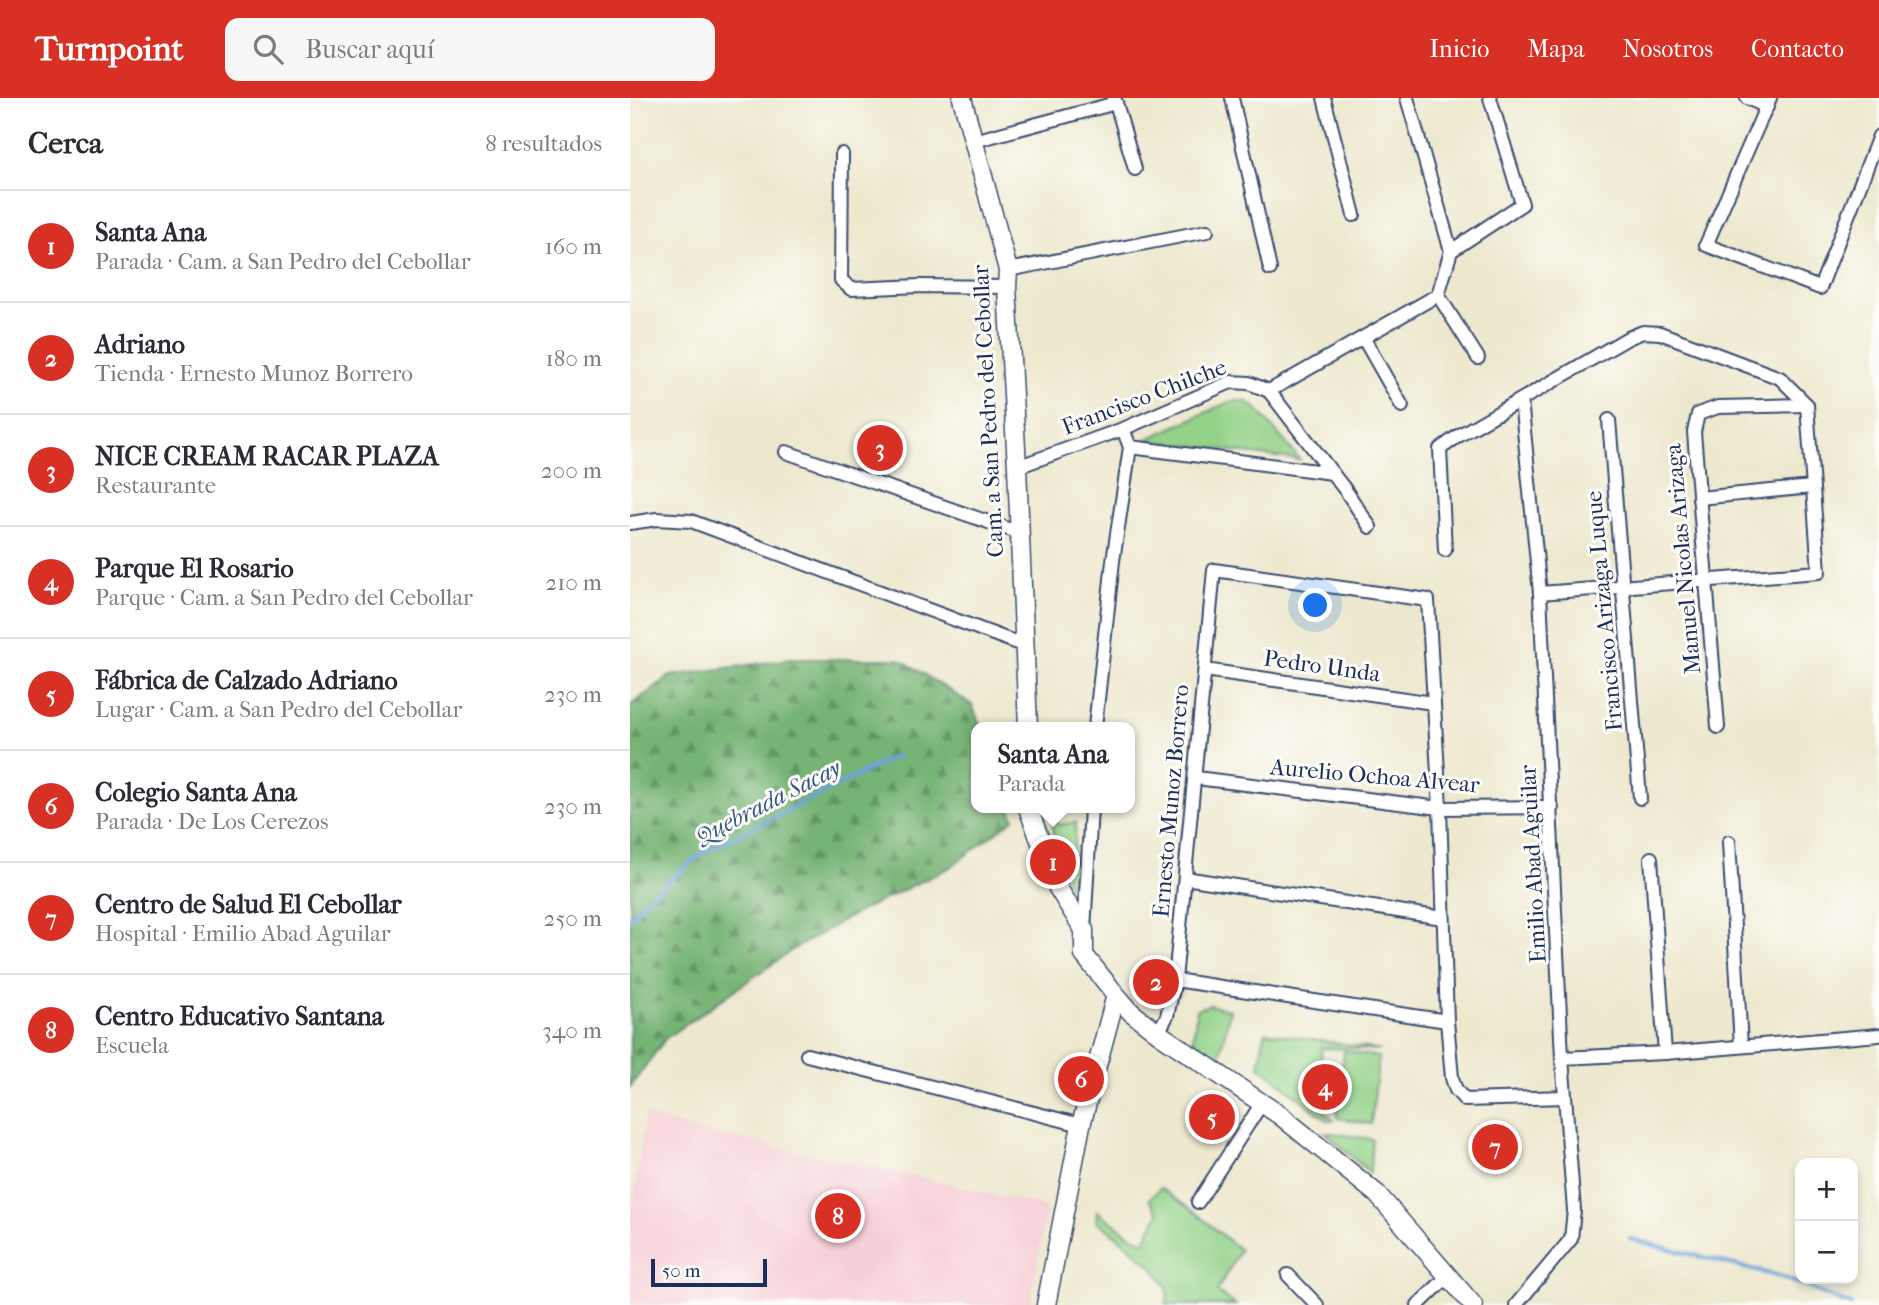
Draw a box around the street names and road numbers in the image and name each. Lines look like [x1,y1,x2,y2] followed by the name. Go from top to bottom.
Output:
[967,264,1009,558] street label: Cam. a San Pedro del Cebollar
[1058,353,1230,441] street label: Francisco Chilche
[1659,442,1707,675] street label: Manuel Nicolas Arizaga
[1580,490,1628,732] street label: Francisco Arizaga Luque
[1262,644,1383,688] street label: Pedro Unda
[1147,683,1195,919] street label: Ernesto Munoz Borrero
[1268,753,1481,799] street label: Aurelio Ochoa Alvear
[1514,764,1552,964] street label: Emilio Abad Aguilar

